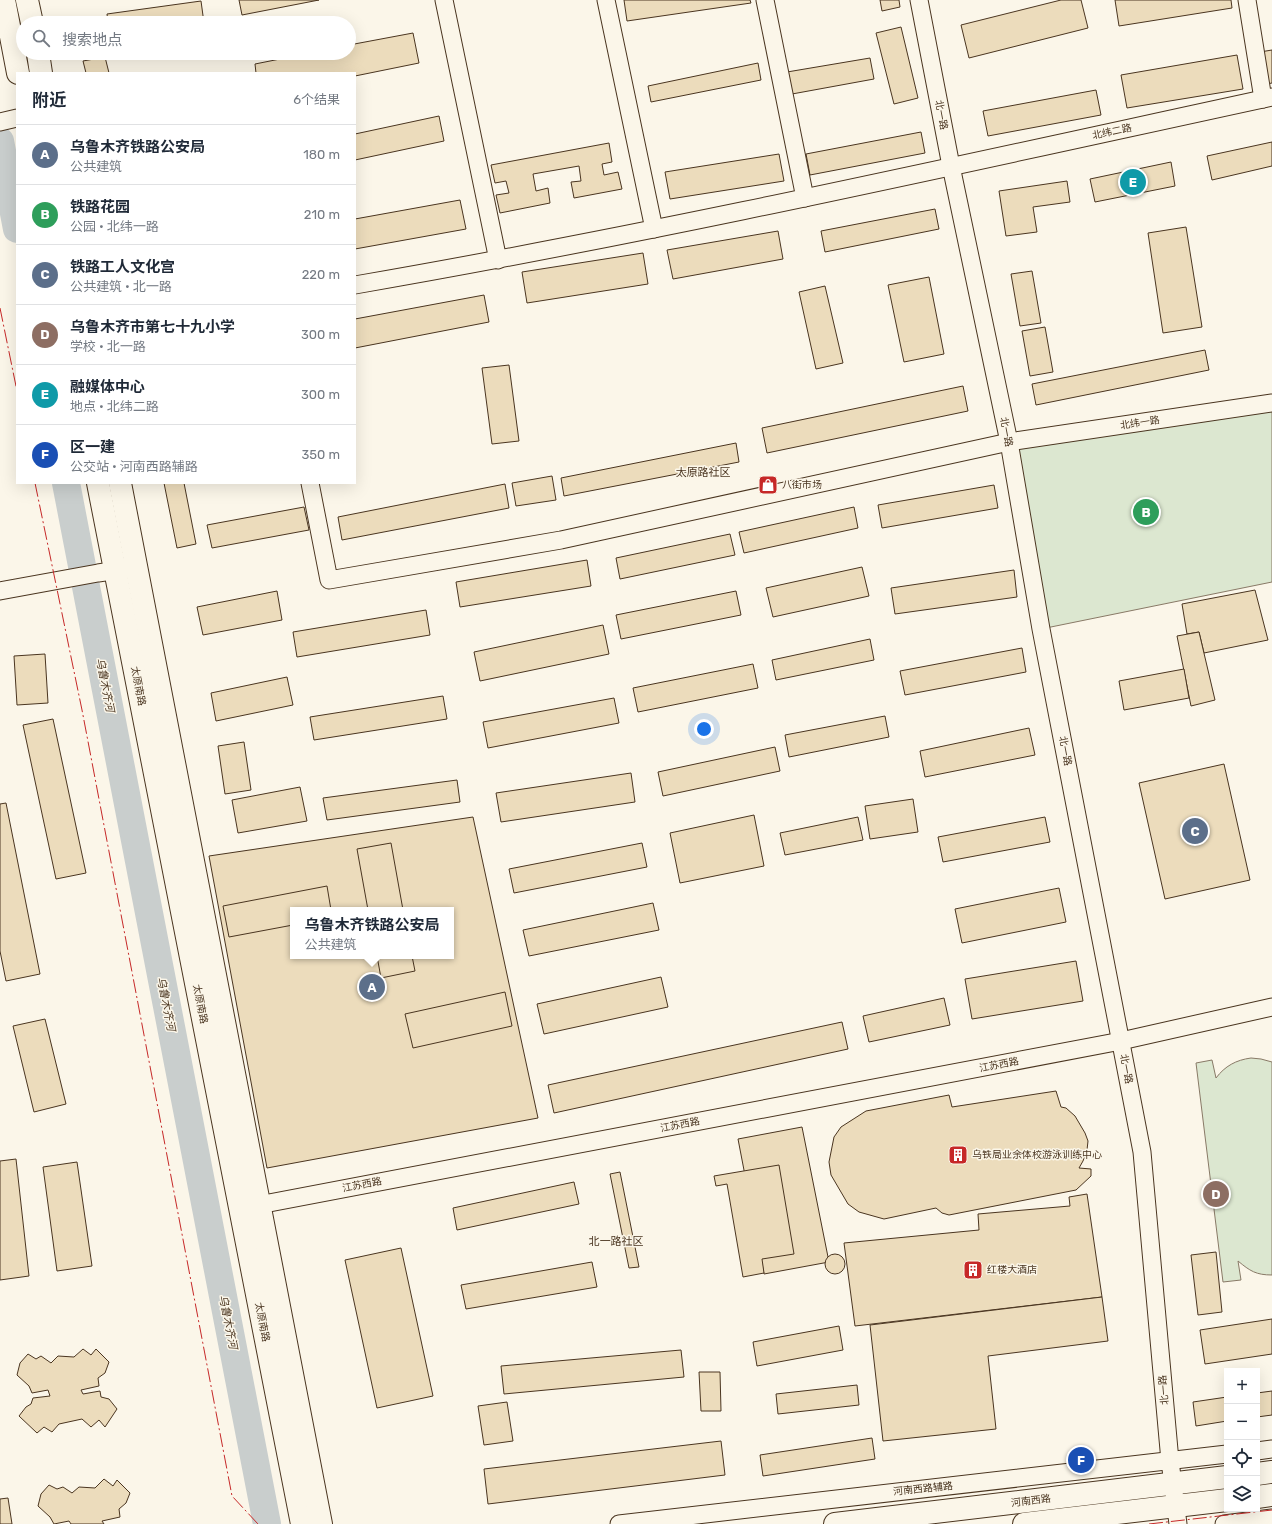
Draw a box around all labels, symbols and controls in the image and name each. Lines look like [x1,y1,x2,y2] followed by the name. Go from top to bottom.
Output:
[16,16,356,60] search box
[30,27,52,49] icon: search
[62,31,122,49] text: 搜索地点
[32,90,66,110] text: 附近
[293,92,340,107] text: 6个结果
[932,99,950,131] street label: 北一路
[1091,122,1133,142] street label: 北纬二路
[70,138,205,156] text: 乌鲁木齐铁路公安局
[40,147,50,162] text: A
[303,147,340,162] text: 180 m
[70,159,122,174] text: 公共建筑
[1120,167,1146,197] pin: E
[70,198,130,216] text: 铁路花园
[40,207,50,222] text: B
[304,207,340,222] text: 210 m
[70,219,159,234] text: 公园 · 北纬一路
[70,258,175,276] text: 铁路工人文化宫
[40,267,50,282] text: C
[302,267,340,282] text: 220 m
[70,279,172,294] text: 公共建筑 · 北一路
[70,318,235,336] text: 乌鲁木齐市第七十九小学
[40,327,50,342] text: D
[301,327,340,342] text: 300 m
[70,339,146,354] text: 学校 · 北一路
[70,378,145,396] text: 融媒体中心
[41,387,49,402] text: E
[301,387,340,402] text: 300 m
[70,399,159,414] text: 地点 · 北纬二路
[1119,414,1161,432] street label: 北纬一路
[997,416,1015,448] street label: 北一路
[70,438,115,456] text: 区一建
[41,447,49,462] text: F
[301,447,340,462] text: 350 m
[70,459,198,474] text: 公交站 · 河南西路辅路
[676,466,731,479] district label: 太原路社区
[757,474,779,496] shop icon: 八街市场
[782,479,822,491] place label: 八街市场
[1133,497,1159,527] pin: B
[93,657,117,715] water label: 乌鲁木齐河
[128,665,148,707] street label: 太原南路
[694,719,714,739] your location
[1056,735,1074,767] street label: 北一路
[1182,816,1208,846] pin: C
[290,907,454,959] popup
[304,916,440,934] text: 乌鲁木齐铁路公安局
[304,937,357,952] text: 公共建筑
[359,972,385,1002] pin: A
[154,976,178,1034] water label: 乌鲁木齐河
[190,983,210,1025] street label: 太原南路
[1117,1053,1135,1085] street label: 北一路
[978,1055,1020,1075] street label: 江苏西路
[659,1115,701,1135] street label: 江苏西路
[947,1144,969,1166] building icon: 乌铁局业余体校游泳训练中心
[972,1149,1102,1161] place label: 乌铁局业余体校游泳训练中心
[341,1175,383,1195] street label: 江苏西路
[1203,1179,1229,1209] pin: D
[589,1235,644,1248] district label: 北一路社区
[962,1259,984,1281] building icon: 红楼大酒店
[987,1264,1037,1276] place label: 红楼大酒店
[216,1294,240,1352] water label: 乌鲁木齐河
[252,1301,272,1343] street label: 太原南路
[1224,1368,1260,1512] map controls
[1224,1368,1260,1404] button: +
[1157,1375,1171,1405] street label: 北一路
[1224,1404,1260,1440] button: −
[1224,1440,1260,1476] button: locate
[1068,1445,1094,1475] pin: F
[1224,1476,1260,1512] button: layers
[893,1480,953,1498] street label: 河南西路辅路
[1010,1493,1052,1509] street label: 河南西路

